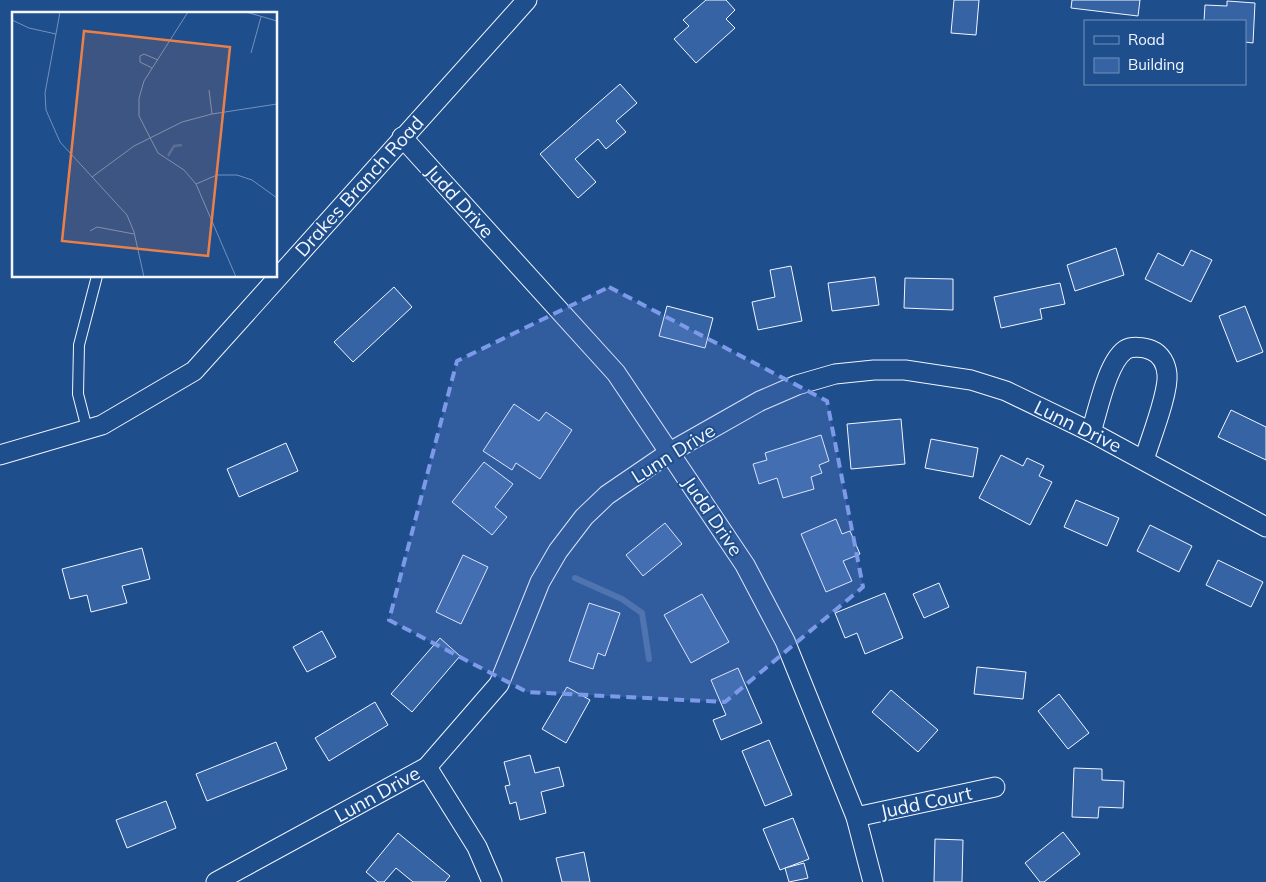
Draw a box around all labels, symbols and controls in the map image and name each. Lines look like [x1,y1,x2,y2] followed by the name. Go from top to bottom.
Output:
[12,12,278,278] inset map
[1084,20,1246,85] legend
[1128,30,1165,49] text: Road
[1128,55,1184,74] text: Building
[290,111,428,261] street label: Drakes Branch Road
[421,159,499,243] street label: Judd Drive
[1030,395,1126,457] street label: Lunn Drive
[627,418,719,488] street label: Lunn Drive
[678,472,748,560] street label: Judd Drive
[330,761,424,827] street label: Lunn Drive
[878,781,974,823] street label: Judd Court

